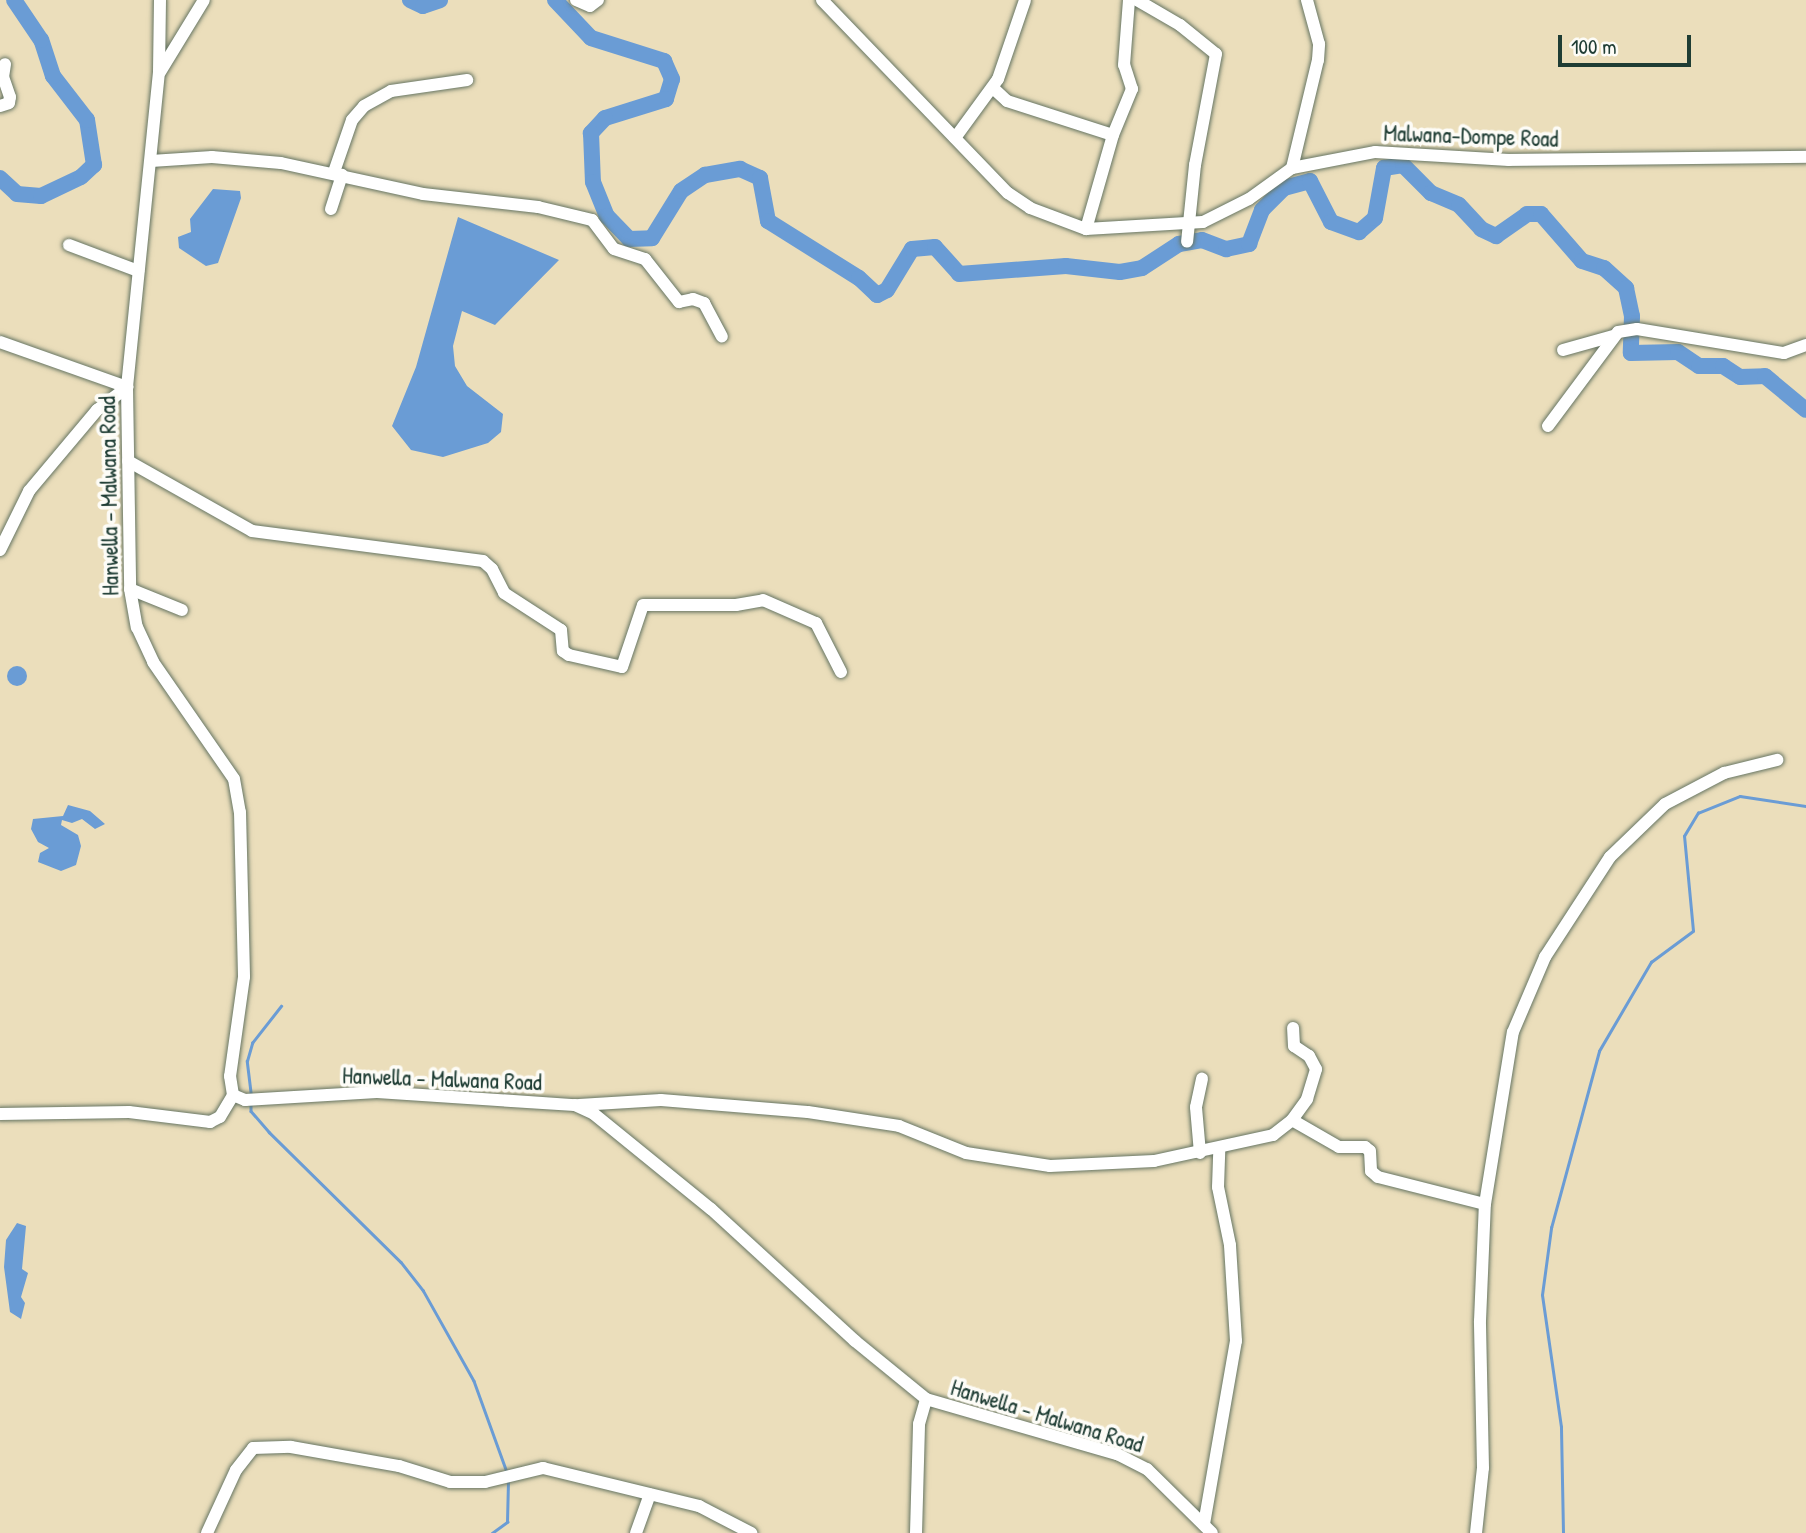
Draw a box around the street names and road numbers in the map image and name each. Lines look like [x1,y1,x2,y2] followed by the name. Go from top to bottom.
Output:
[1383,119,1559,153] street label: Malwana-Dompe Road
[93,396,125,596] street label: Hanwella - Malwana Road
[342,1062,542,1096] street label: Hanwella - Malwana Road
[947,1374,1147,1458] street label: Hanwella - Malwana Road

